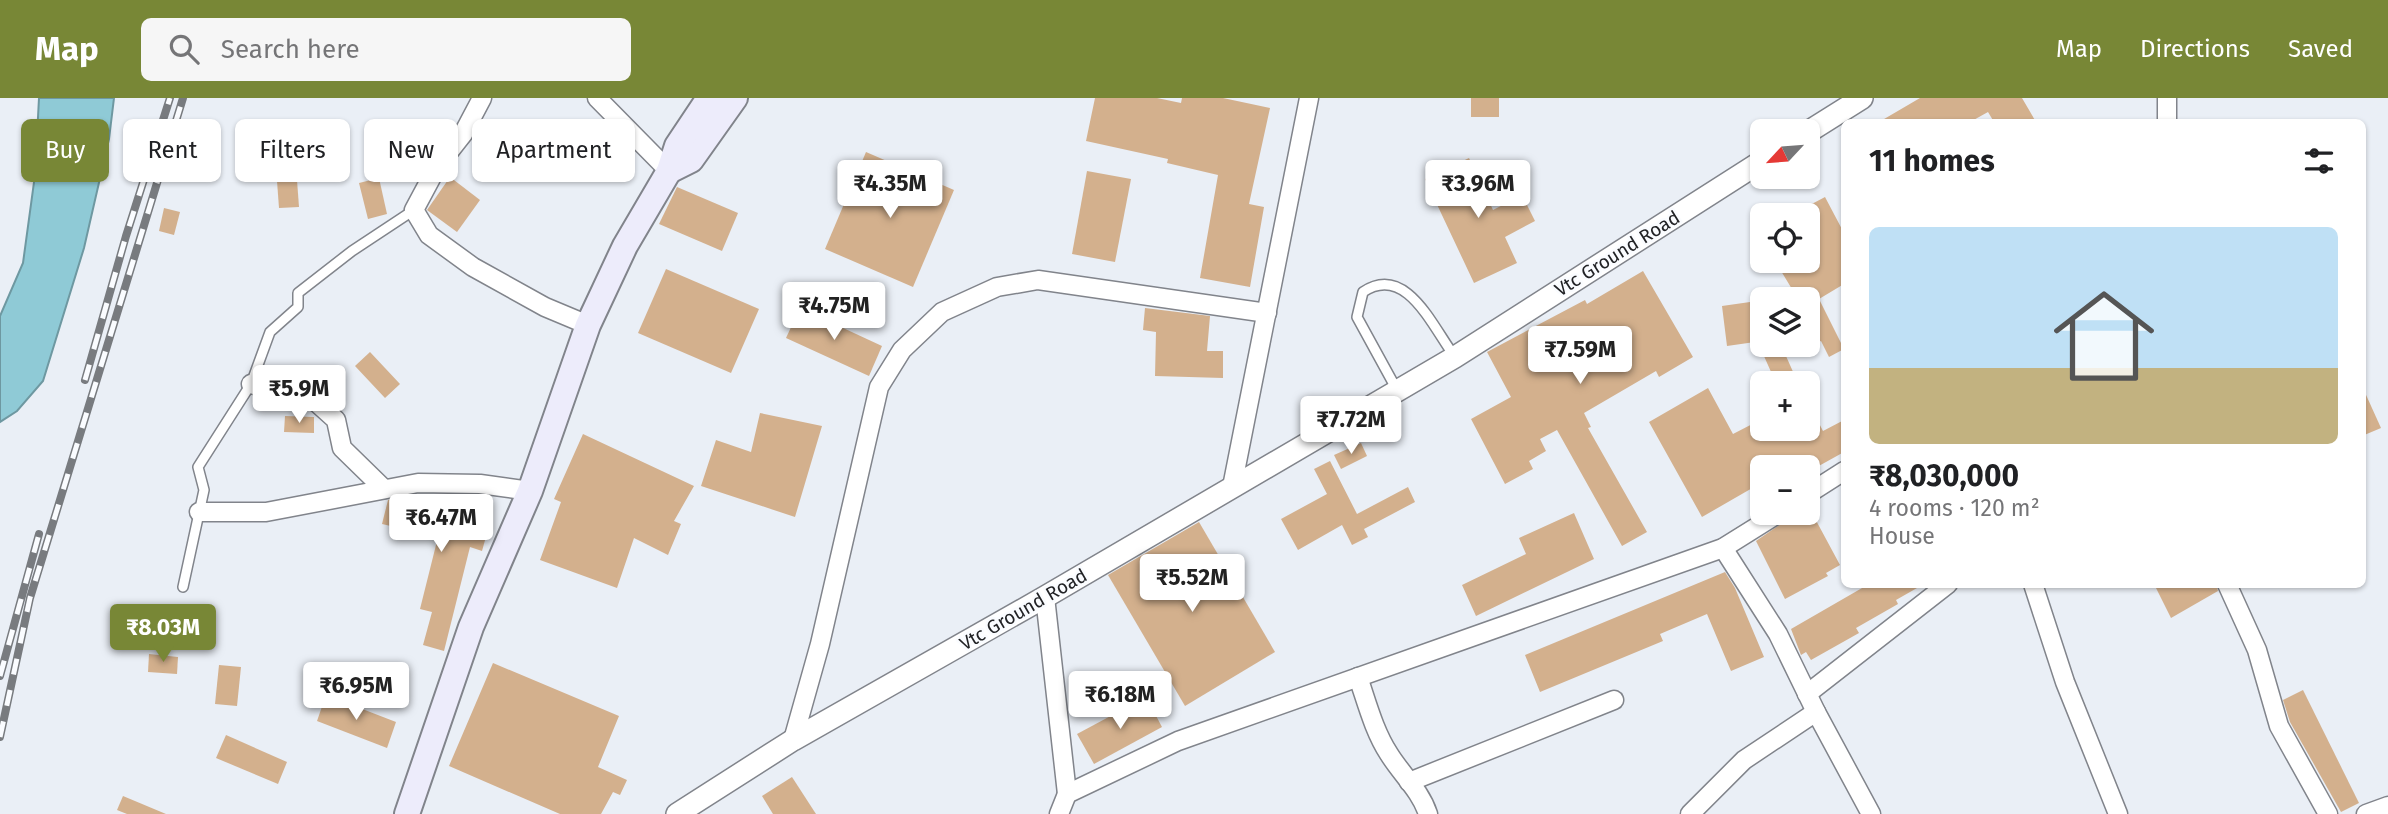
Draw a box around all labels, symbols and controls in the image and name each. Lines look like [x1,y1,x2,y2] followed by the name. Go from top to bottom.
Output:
[141,18,631,81] search box
[35,29,99,69] text: Map
[165,30,203,68] icon: search
[221,34,360,65] text: Search here
[2056,35,2102,63] text: Map
[2140,35,2250,63] text: Directions
[2288,35,2353,63] text: Saved
[21,119,109,182] chip: Buy
[123,119,221,182] chip: Rent
[235,119,350,182] chip: Filters
[364,119,458,182] chip: New
[472,119,635,182] chip: Apartment
[1750,119,1820,189] north arrow
[1750,119,1820,525] map controls
[2300,142,2338,180] icon: filters
[1869,143,1995,179] text: 11 homes
[833,160,947,220] pin: ₹4.35M
[1421,160,1535,220] pin: ₹3.96M
[853,169,927,197] text: ₹4.35M
[1441,169,1515,197] text: ₹3.96M
[1750,203,1820,273] button: locate
[1550,206,1684,301] street label: Vtc Ground Road
[2041,273,2167,399] icon: home
[777,282,891,342] pin: ₹4.75M
[1750,287,1820,357] button: layers
[798,291,870,319] text: ₹4.75M
[1523,327,1637,386] pin: ₹7.59M
[1544,335,1616,363] text: ₹7.59M
[250,366,348,425] pin: ₹5.9M
[1750,371,1820,441] button: +
[269,374,329,402] text: ₹5.9M
[1294,396,1408,456] pin: ₹7.72M
[1316,405,1386,433] text: ₹7.72M
[1750,455,1820,525] button: −
[1869,458,2019,494] text: ₹8,030,000
[384,494,498,554] pin: ₹6.47M
[1869,494,2040,522] text: 4 rooms · 120 m²
[405,503,477,531] text: ₹6.47M
[1869,522,1935,550] text: House
[1135,554,1249,614] pin: ₹5.52M
[1156,563,1228,591] text: ₹5.52M
[955,564,1091,655] street label: Vtc Ground Road
[106,604,220,664] pin: ₹8.03M
[126,613,200,641] text: ₹8.03M
[299,662,413,722] pin: ₹6.95M
[319,671,393,699] text: ₹6.95M
[1063,672,1177,731] pin: ₹6.18M
[1085,680,1155,708] text: ₹6.18M

